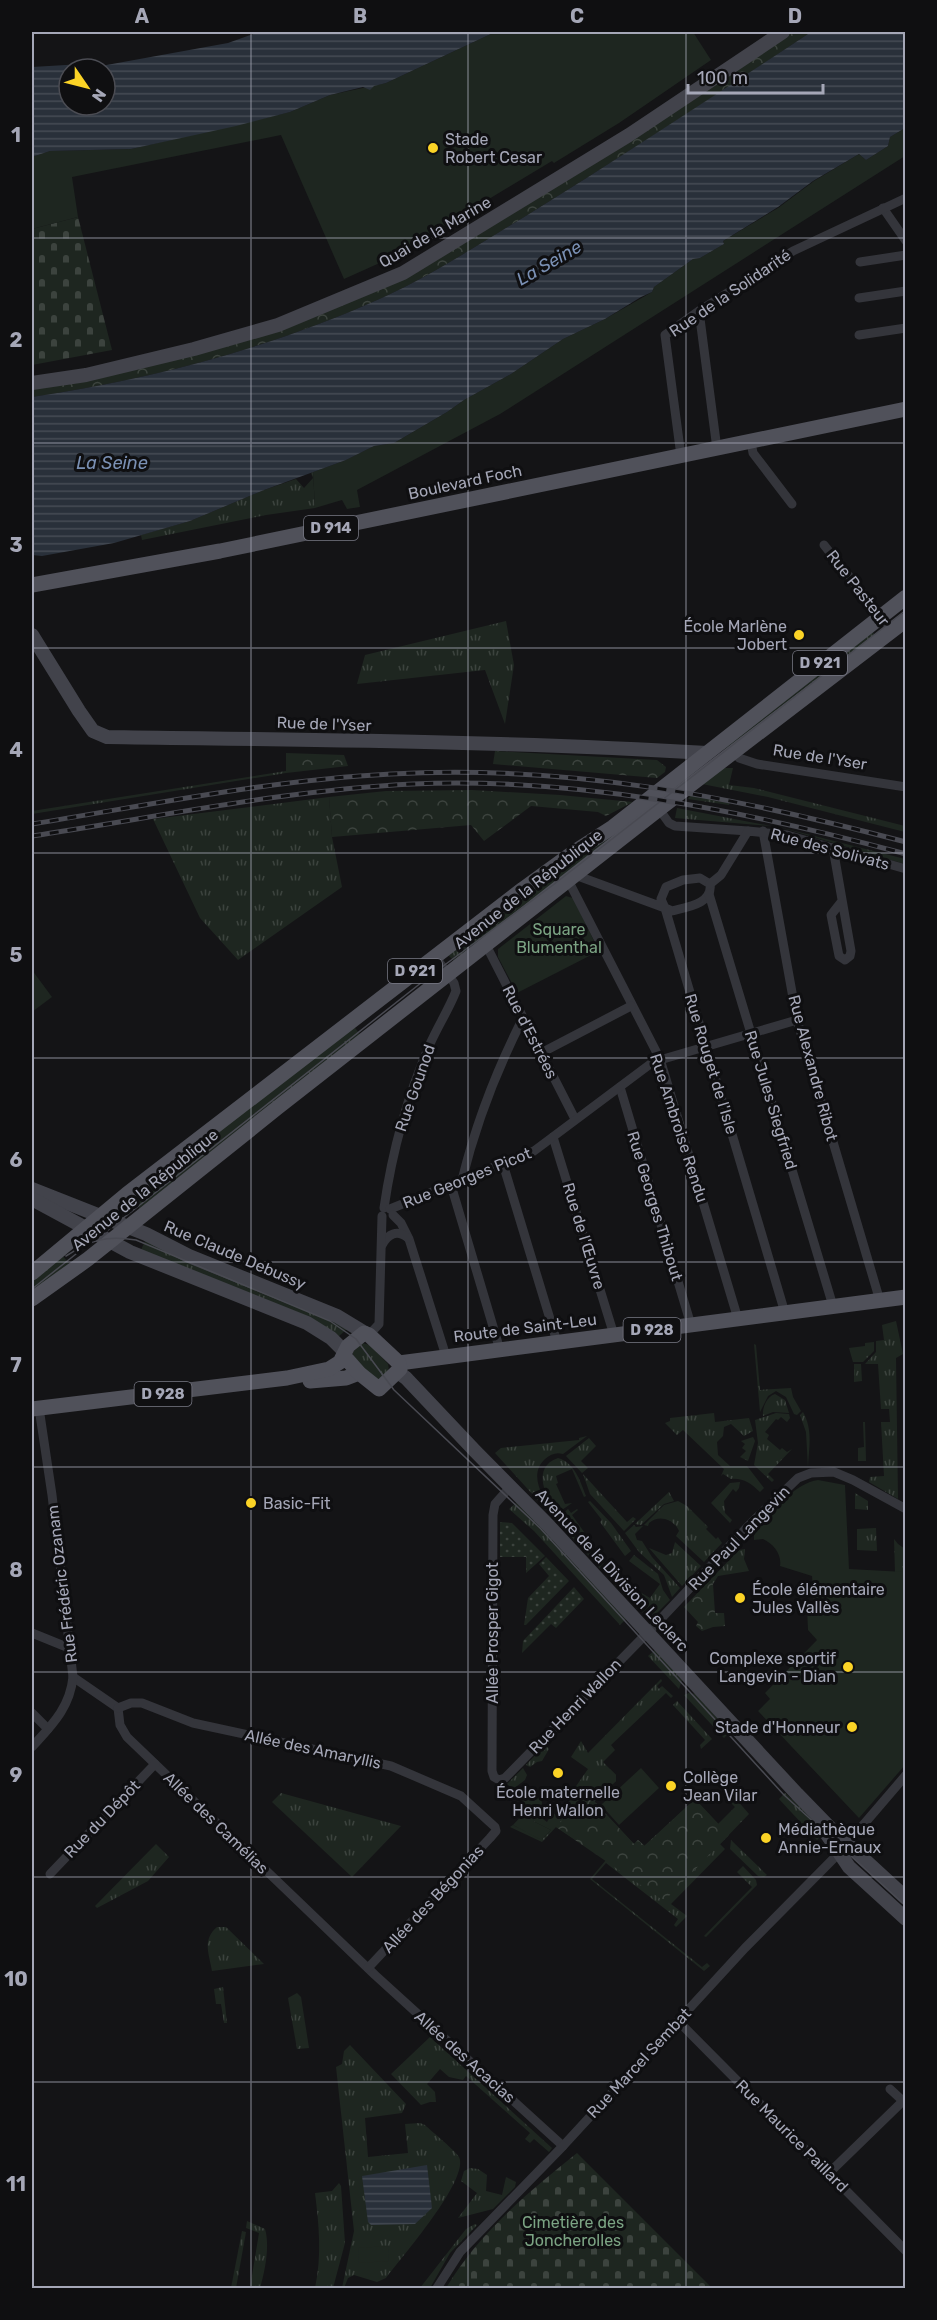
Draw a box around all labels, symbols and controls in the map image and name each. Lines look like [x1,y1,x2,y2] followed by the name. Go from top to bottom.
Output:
[135,4,150,28] text: A
[353,4,367,28] text: B
[570,4,584,28] text: C
[788,4,802,28] text: D
[57,57,117,117] north arrow
[688,57,823,95] scale bar
[697,67,748,89] text: 100 m
[88,85,110,105] text: N
[11,123,21,147] text: 1
[445,130,542,167] place label: Stade Robert Cesar
[426,141,440,155] marker: Stade Robert Cesar
[376,192,494,272] street label: Quai de la Marine
[512,236,586,290] water label: La Seine
[666,245,794,341] street label: Rue de la Solidarité
[10,328,23,352] text: 2
[76,452,148,474] water label: La Seine
[406,461,524,503] street label: Boulevard Foch
[304,516,358,540] road number: D 914
[9,533,23,557] text: 3
[822,546,894,630] street label: Rue Pasteur
[683,617,787,654] place label: École Marlène Jobert
[792,628,806,642] marker: École Marlène Jobert
[793,651,847,675] road number: D 921
[276,713,372,735] street label: Rue de l'Yser
[9,738,23,762] text: 4
[772,740,868,774] street label: Rue de l'Yser
[769,824,891,874] street label: Rue des Solivats
[450,825,606,953] street label: Avenue de la République
[516,920,602,957] park label: Square Blumenthal
[10,943,23,967] text: 5
[388,959,442,983] road number: D 921
[498,982,562,1082] street label: Rue d'Estrées
[681,991,741,1137] street label: Rue Rouget de l'Isle
[784,993,842,1143] street label: Rue Alexandre Ribot
[741,1028,801,1172] street label: Rue Jules Siegfried
[391,1042,439,1134] street label: Rue Gounod
[646,1051,712,1205] street label: Rue Ambroise Rendu
[68,1125,222,1255] street label: Avenue de la République
[623,1129,687,1283] street label: Rue Georges Thibout
[400,1144,534,1212] street label: Rue Georges Picot
[9,1148,23,1172] text: 6
[559,1180,609,1292] street label: Rue de l'Œuvre
[161,1216,309,1294] street label: Rue Claude Debussy
[452,1310,598,1346] street label: Route de Saint-Leu
[624,1318,680,1342] road number: D 928
[10,1353,22,1377] text: 7
[134,1382,192,1406] road number: D 928
[684,1482,794,1594] street label: Rue Paul Langevin
[531,1485,693,1655] street label: Avenue de la Division Leclerc
[263,1494,330,1513] place label: Basic-Fit
[244,1496,258,1510] marker: Basic-Fit
[43,1504,81,1664] street label: Rue Frédéric Ozanam
[9,1558,23,1582] text: 8
[483,1562,502,1704] street label: Allée Prosper Gigot
[752,1580,885,1617] place label: École élémentaire Jules Vallès
[733,1591,747,1605] marker: École élémentaire Jules Vallès
[709,1649,837,1686] place label: Complexe sportif Langevin - Dian
[525,1655,625,1757] street label: Rue Henri Wallon
[841,1660,855,1674] marker: Complexe sportif Langevin - Dian
[715,1718,840,1737] place label: Stade d'Honneur
[845,1720,859,1734] marker: Stade d'Honneur
[243,1725,383,1773] street label: Allée des Amaryllis
[10,1763,23,1787] text: 9
[551,1766,565,1780] marker: École maternelle Henri Wallon
[160,1768,272,1878] street label: Allée des Camélias
[683,1768,757,1805] place label: Collège Jean Vilar
[60,1776,144,1862] street label: Rue du Dépôt
[664,1779,678,1793] marker: Collège Jean Vilar
[496,1783,620,1820] place label: École maternelle Henri Wallon
[778,1820,882,1857] place label: Médiathèque Annie-Ernaux
[759,1831,773,1845] marker: Médiathèque Annie-Ernaux
[378,1841,488,1957] street label: Allée des Bégonias
[4,1967,28,1991] text: 10
[583,2004,695,2122] street label: Rue Marcel Sembat
[411,2007,519,2107] street label: Allée des Acacias
[732,2076,852,2196] street label: Rue Maurice Paillard
[6,2172,26,2196] text: 11
[522,2213,624,2250] park label: Cimetière des Joncherolles

